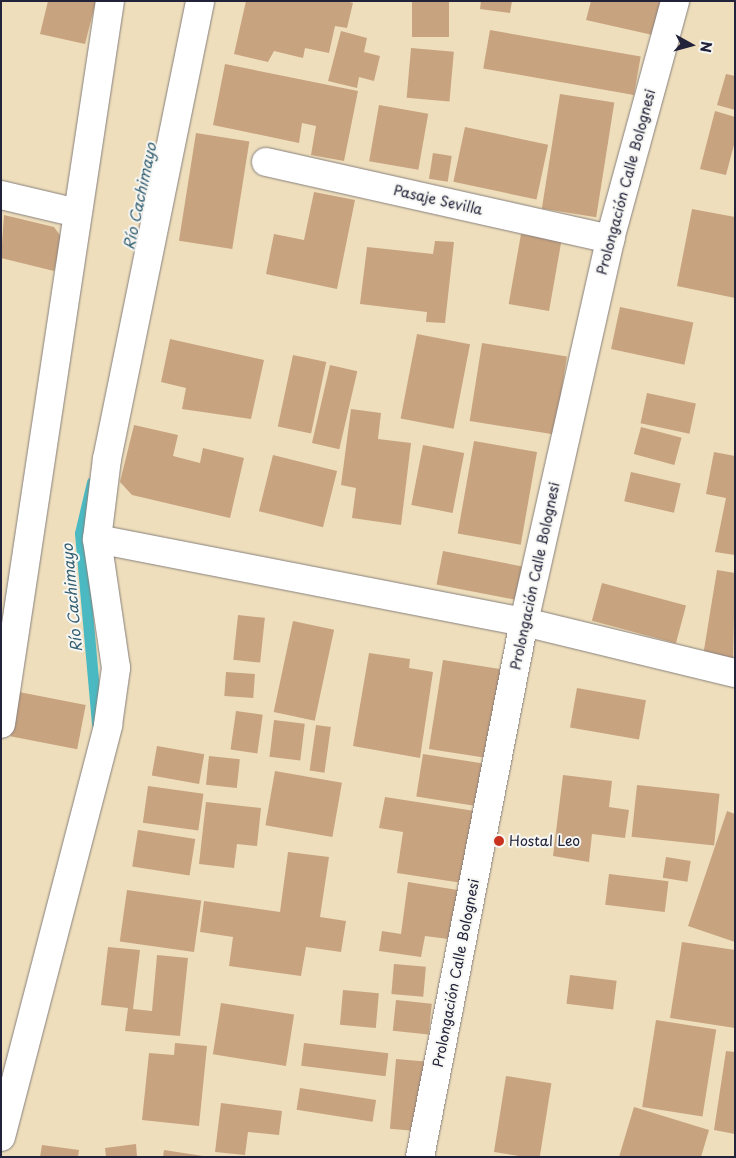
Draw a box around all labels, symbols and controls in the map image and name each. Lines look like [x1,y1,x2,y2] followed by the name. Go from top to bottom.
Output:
[666,20,716,70] north arrow
[695,40,717,54] text: N
[593,87,659,277] street label: Prolongación Calle Bolognesi
[119,141,159,251] water label: Río Cachimayo
[392,182,484,218] street label: Pasaje Sevilla
[507,480,563,672] street label: Prolongación Calle Bolognesi
[57,543,85,653] water label: Río Cachimayo
[509,833,580,849] place label: Hostal Leo
[493,835,505,847] marker: Hostal Leo
[429,877,483,1069] street label: Prolongación Calle Bolognesi

